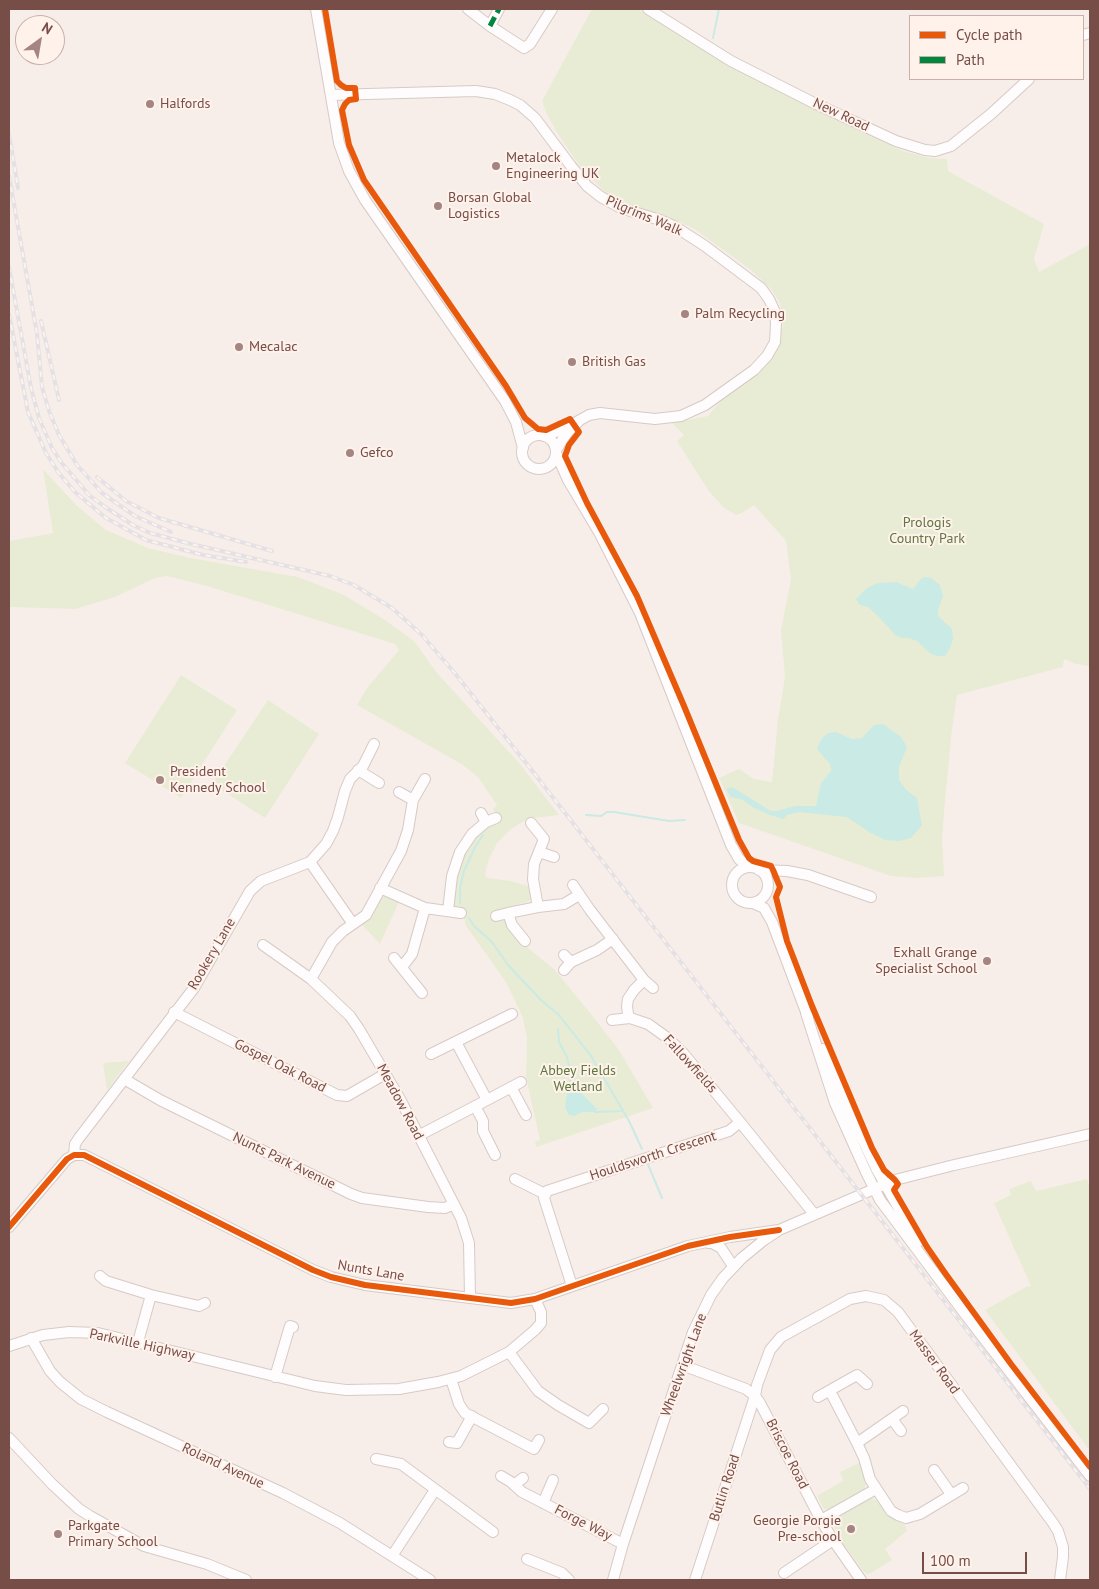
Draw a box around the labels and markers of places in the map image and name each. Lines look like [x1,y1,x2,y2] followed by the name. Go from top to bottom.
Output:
[160,96,210,112] place label: Halfords
[144,98,156,110] marker: Halfords
[506,150,599,182] place label: Metalock Engineering UK
[490,160,502,172] marker: Metalock Engineering UK
[448,190,531,222] place label: Borsan Global Logistics
[432,200,444,212] marker: Borsan Global Logistics
[695,306,785,322] place label: Palm Recycling
[679,308,691,320] marker: Palm Recycling
[249,339,298,355] place label: Mecalac
[233,341,245,353] marker: Mecalac
[582,354,646,370] place label: British Gas
[566,356,578,368] marker: British Gas
[360,445,393,461] place label: Gefco
[344,447,356,459] marker: Gefco
[170,764,266,796] place label: President Kennedy School
[154,774,166,786] marker: President Kennedy School
[875,945,977,978] place label: Exhall Grange Specialist School
[981,955,993,967] marker: Exhall Grange Specialist School
[753,1513,841,1545] place label: Georgie Porgie Pre-school
[68,1518,158,1550] place label: Parkgate Primary School
[845,1523,857,1535] marker: Georgie Porgie Pre-school
[52,1528,64,1540] marker: Parkgate Primary School

